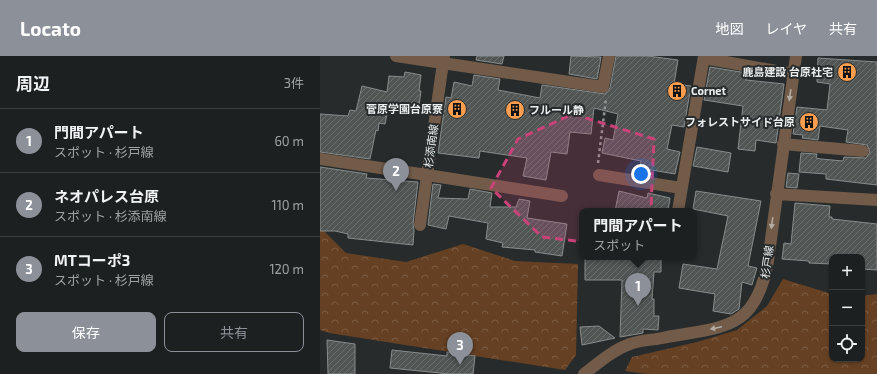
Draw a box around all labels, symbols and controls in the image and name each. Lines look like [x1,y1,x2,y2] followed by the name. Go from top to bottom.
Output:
[20,17,81,40] text: Locato
[715,20,743,37] text: 地図
[765,20,807,37] text: レイヤ
[829,20,857,37] text: 共有
[836,61,858,83] building icon: 鹿島建設 台原社宅
[743,65,833,78] place label: 鹿島建設 台原社宅
[16,73,50,93] text: 周辺
[284,75,304,91] text: 3件
[666,80,688,102] building icon: Cornet
[691,84,726,97] place label: Cornet
[787,89,793,101] one-way arrow
[446,98,468,120] building icon: 菅原学園台原寮
[504,99,526,121] building icon: フルール静
[366,102,443,115] place label: 菅原学園台原寮
[529,103,584,116] place label: フルール静
[798,111,820,133] building icon: フォレストサイド台原
[685,115,795,128] place label: フォレストサイド台原
[54,123,144,141] text: 門間アパート
[421,123,440,169] street label: 杉添南線
[26,133,32,149] text: 1
[274,133,304,149] text: 60 m
[54,144,154,160] text: スポット · 杉戸線
[383,158,409,191] pin: 2
[631,164,651,184] your location
[54,187,159,205] text: ネオパレス台原
[25,197,33,213] text: 2
[272,197,304,213] text: 110 m
[54,208,167,224] text: スポット · 杉添南線
[579,208,697,260] popup
[593,216,683,234] text: 門間アパート
[769,217,775,229] one-way arrow
[593,237,645,253] text: スポット
[758,245,775,279] street label: 杉戸線
[54,251,130,269] text: MTコーポ3
[829,254,865,362] map controls
[829,254,865,290] button: +
[25,261,33,277] text: 3
[269,261,304,277] text: 120 m
[54,272,154,288] text: スポット · 杉戸線
[625,273,651,306] pin: 1
[829,290,865,326] button: −
[16,312,156,352] button: 保存
[164,312,304,352] button: 共有
[709,325,722,331] one-way arrow
[829,326,865,362] button: locate
[447,332,473,365] pin: 3

